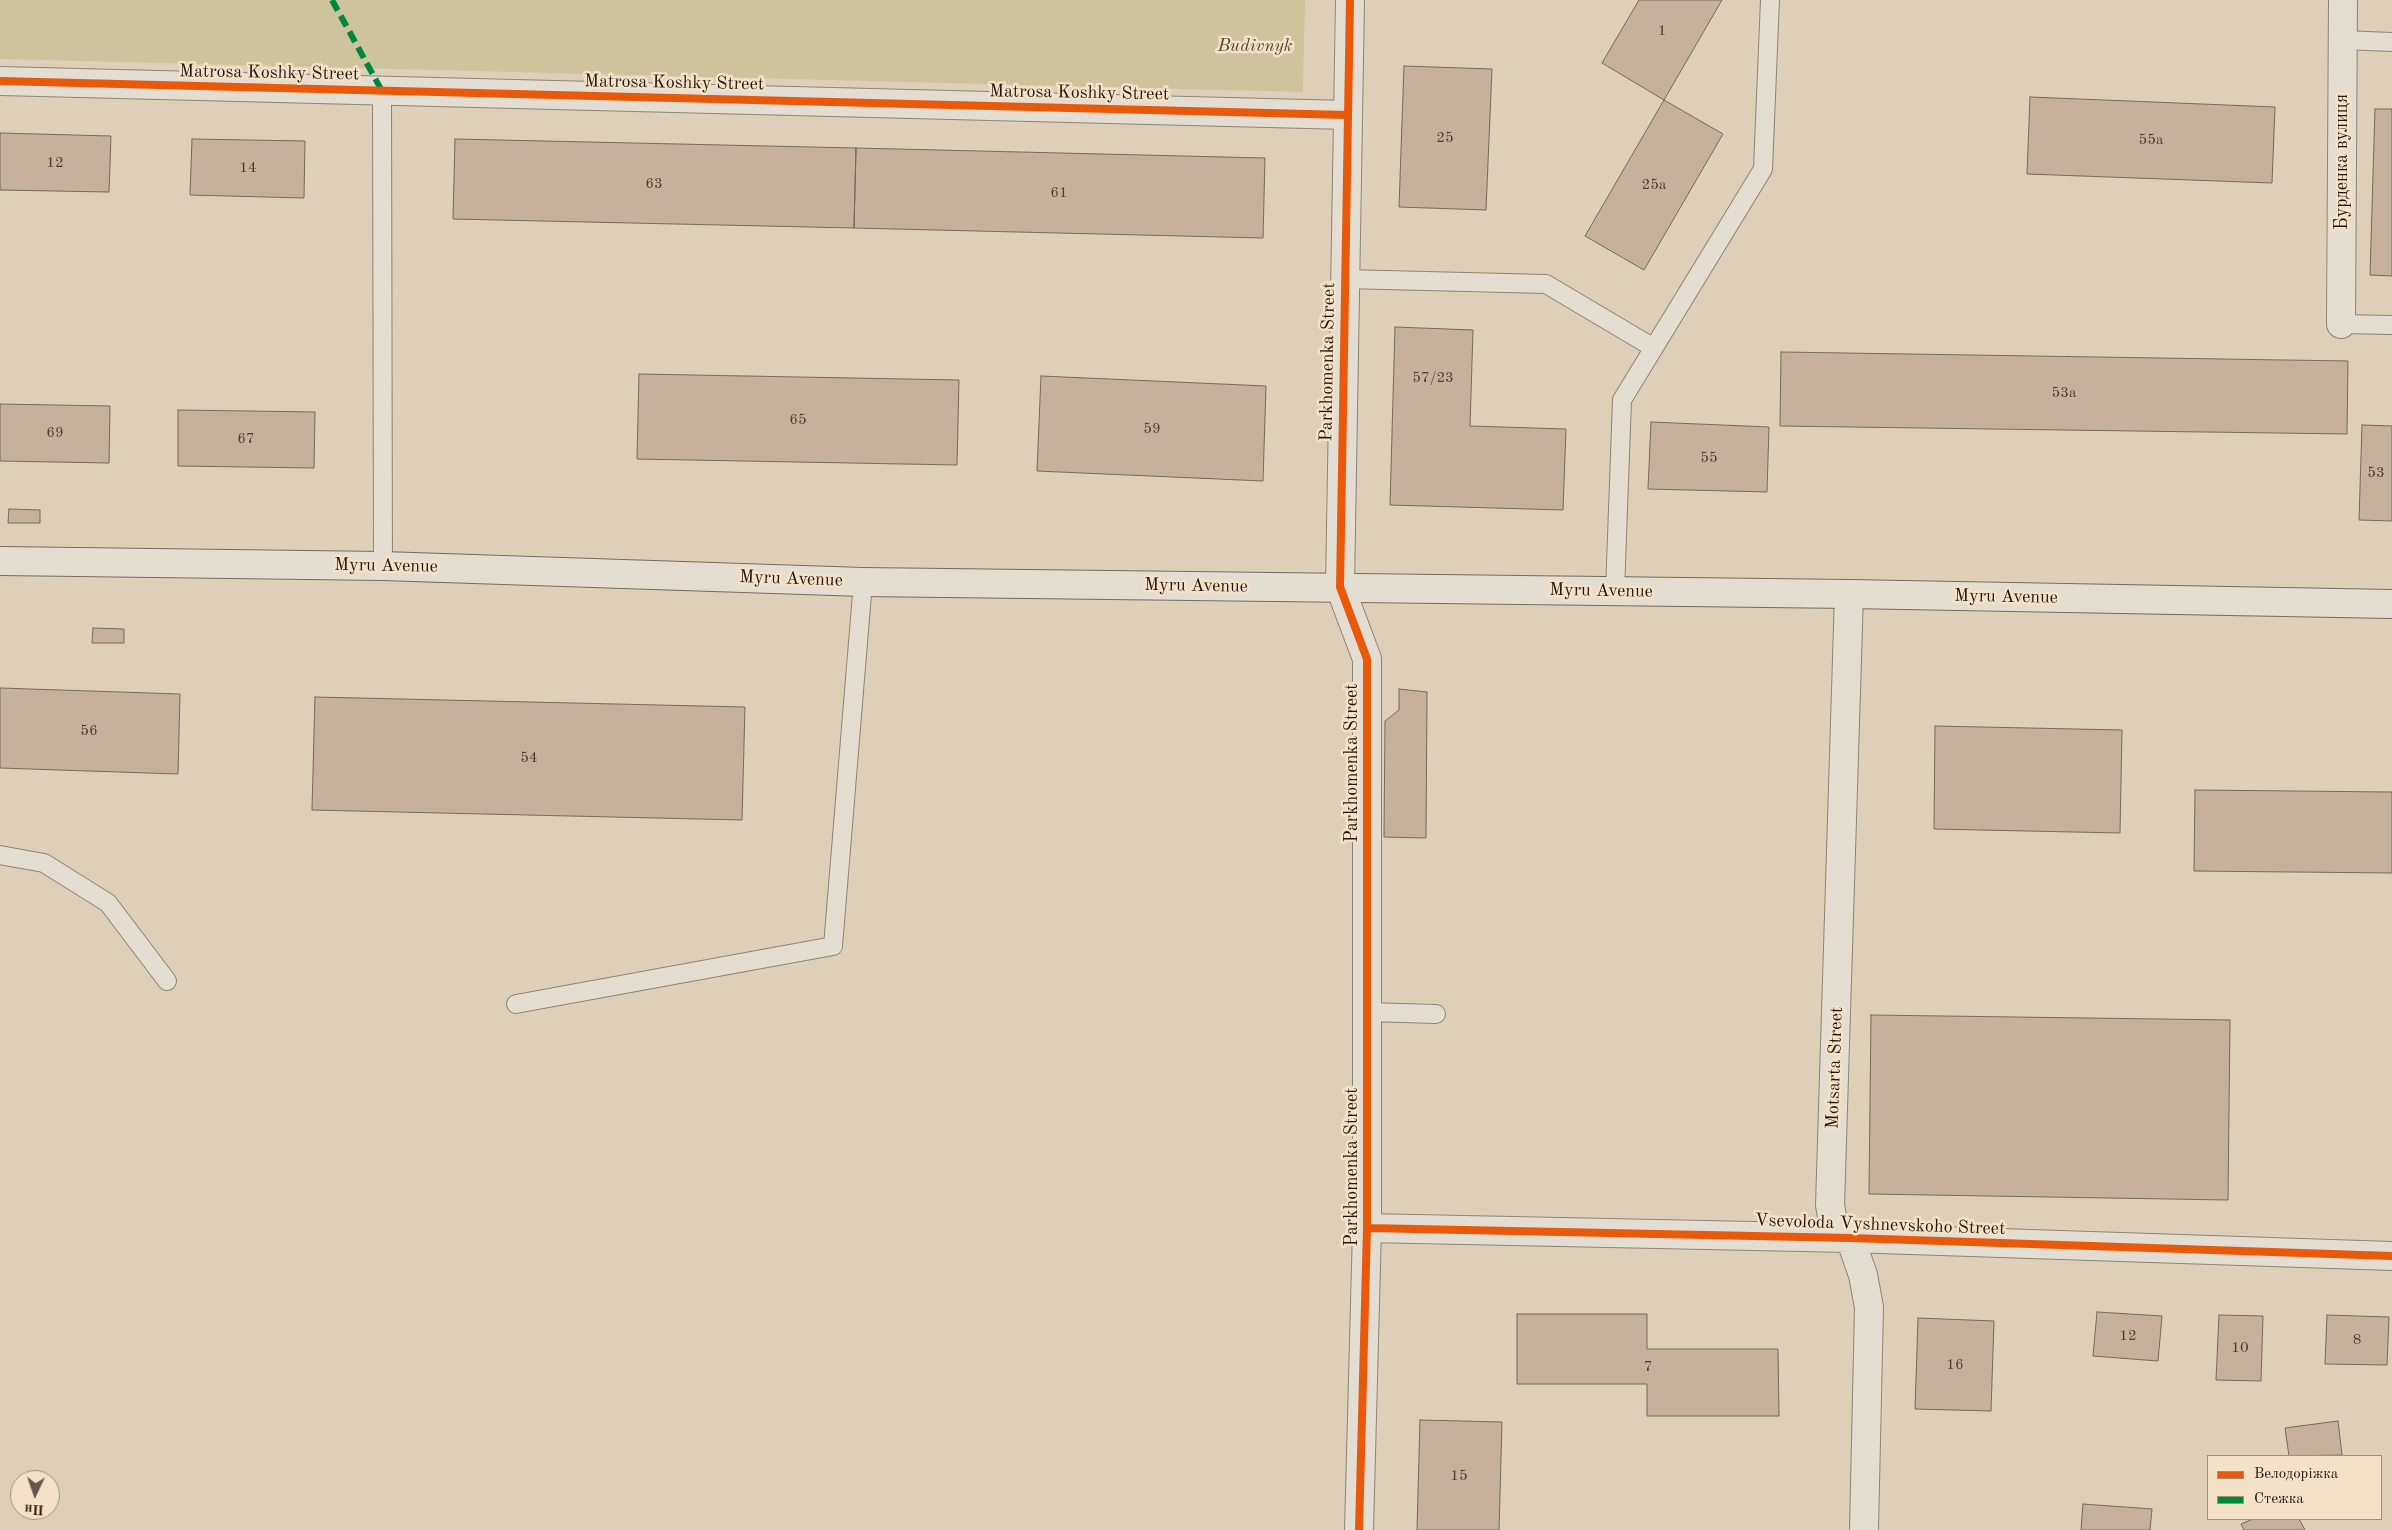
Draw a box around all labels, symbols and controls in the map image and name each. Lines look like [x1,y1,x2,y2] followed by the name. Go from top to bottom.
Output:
[1658,22,1666,40] house number: 1
[1217,35,1293,57] park label: Budivnyk
[179,61,359,85] street label: Matrosa Koshky Street
[584,71,764,95] street label: Matrosa Koshky Street
[989,81,1169,105] street label: Matrosa Koshky Street
[2331,94,2353,230] street label: Бурденка вулиця
[1436,129,1454,147] house number: 25
[2139,131,2163,149] house number: 55а
[46,154,64,172] house number: 12
[239,159,257,177] house number: 14
[645,175,663,193] house number: 63
[1642,176,1666,194] house number: 25а
[1050,184,1068,202] house number: 61
[1316,282,1340,442] street label: Parkhomenka Street
[1412,369,1454,387] house number: 57/23
[2052,384,2076,402] house number: 53а
[789,411,807,429] house number: 65
[1143,420,1161,438] house number: 59
[46,424,64,442] house number: 69
[237,430,255,448] house number: 67
[1700,449,1718,467] house number: 55
[2367,464,2385,482] house number: 53
[334,554,438,578] street label: Myru Avenue
[739,566,843,592] street label: Myru Avenue
[1144,574,1248,598] street label: Myru Avenue
[1549,579,1653,603] street label: Myru Avenue
[1954,585,2058,609] street label: Myru Avenue
[1341,683,1363,843] street label: Parkhomenka Street
[80,722,98,740] house number: 56
[520,749,538,767] house number: 54
[1822,1006,1848,1130] street label: Motsarta Street
[1341,1087,1363,1247] street label: Parkhomenka Street
[1754,1210,2006,1240] street label: Vsevoloda Vyshnevskoho Street
[2119,1327,2137,1345] house number: 12
[2353,1331,2361,1349] house number: 8
[2231,1339,2249,1357] house number: 10
[1946,1356,1964,1374] house number: 16
[1644,1358,1652,1376] house number: 7
[2207,1455,2382,1520] legend
[1450,1467,1468,1485] house number: 15
[2254,1467,2338,1482] text: Велодоріжка
[10,1470,60,1520] north arrow
[2254,1492,2304,1507] text: Стежка
[24,1501,44,1516] text: Пн

